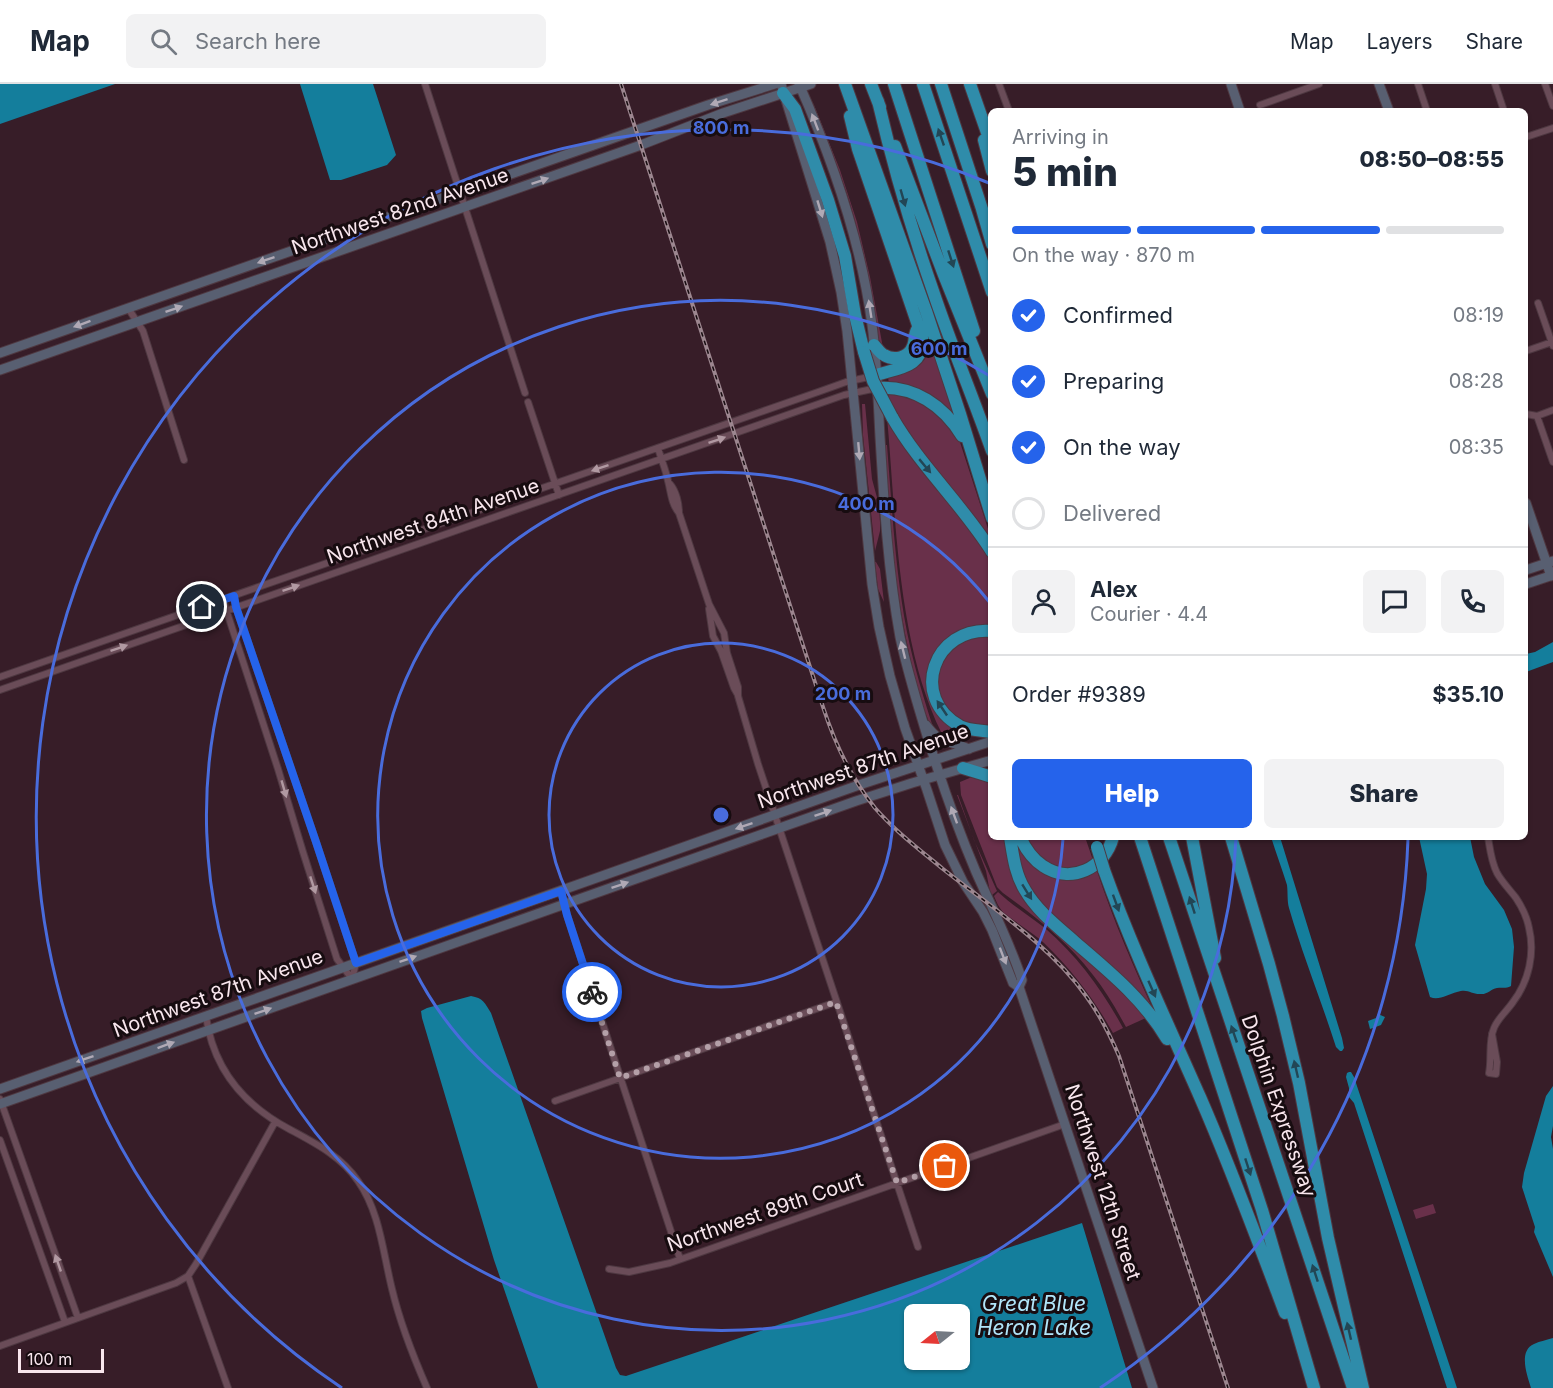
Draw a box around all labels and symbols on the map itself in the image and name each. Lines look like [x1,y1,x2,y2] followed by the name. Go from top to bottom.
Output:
[710,97,728,107] one-way arrow
[810,113,819,131] one-way arrow
[693,117,749,138] text: 800 m
[935,128,945,146] one-way arrow
[288,163,512,259] street label: Northwest 82nd Avenue
[531,175,549,185] one-way arrow
[899,189,908,207] one-way arrow
[816,200,825,218] one-way arrow
[947,250,956,268] one-way arrow
[257,255,275,265] one-way arrow
[865,299,874,318] one-way arrow
[165,303,183,313] one-way arrow
[73,320,91,330] one-way arrow
[911,338,967,359] text: 600 m
[708,434,726,444] one-way arrow
[854,442,864,461] one-way arrow
[918,458,931,474] one-way arrow
[591,463,609,473] one-way arrow
[324,473,542,569] street label: Northwest 84th Avenue
[837,493,895,514] text: 400 m
[176,581,227,632] pin
[282,583,300,592] one-way arrow
[898,641,908,659] one-way arrow
[110,643,128,653] one-way arrow
[815,683,871,704] text: 200 m
[937,700,948,716] one-way arrow
[754,719,972,813] street label: Northwest 87th Avenue
[280,780,289,798] one-way arrow
[711,805,731,825] centre of rings
[948,806,958,824] one-way arrow
[814,807,832,817] one-way arrow
[735,822,753,832] one-way arrow
[309,876,318,894] one-way arrow
[611,879,629,889] one-way arrow
[1021,884,1032,900] one-way arrow
[1112,894,1121,912] one-way arrow
[1186,896,1196,914] one-way arrow
[110,944,326,1042] street label: Northwest 87th Avenue
[998,947,1008,965] one-way arrow
[399,954,417,964] one-way arrow
[562,962,622,1022] courier
[1147,981,1156,998] one-way arrow
[254,1005,272,1015] one-way arrow
[1237,1012,1321,1200] street label: Dolphin Expressway
[1229,1025,1239,1043] one-way arrow
[157,1040,175,1050] one-way arrow
[75,1055,93,1065] one-way arrow
[1290,1060,1300,1079] one-way arrow
[1060,1081,1146,1283] street label: Northwest 12th Street
[919,1140,970,1191] pin
[1244,1158,1253,1176] one-way arrow
[664,1167,867,1257] street label: Northwest 89th Court
[53,1253,63,1271] one-way arrow
[1310,1264,1319,1282] one-way arrow
[977,1291,1091,1340] water label: Great Blue Heron Lake
[904,1304,970,1370] north arrow
[1344,1322,1354,1340] one-way arrow
[18,1346,104,1374] scale bar

